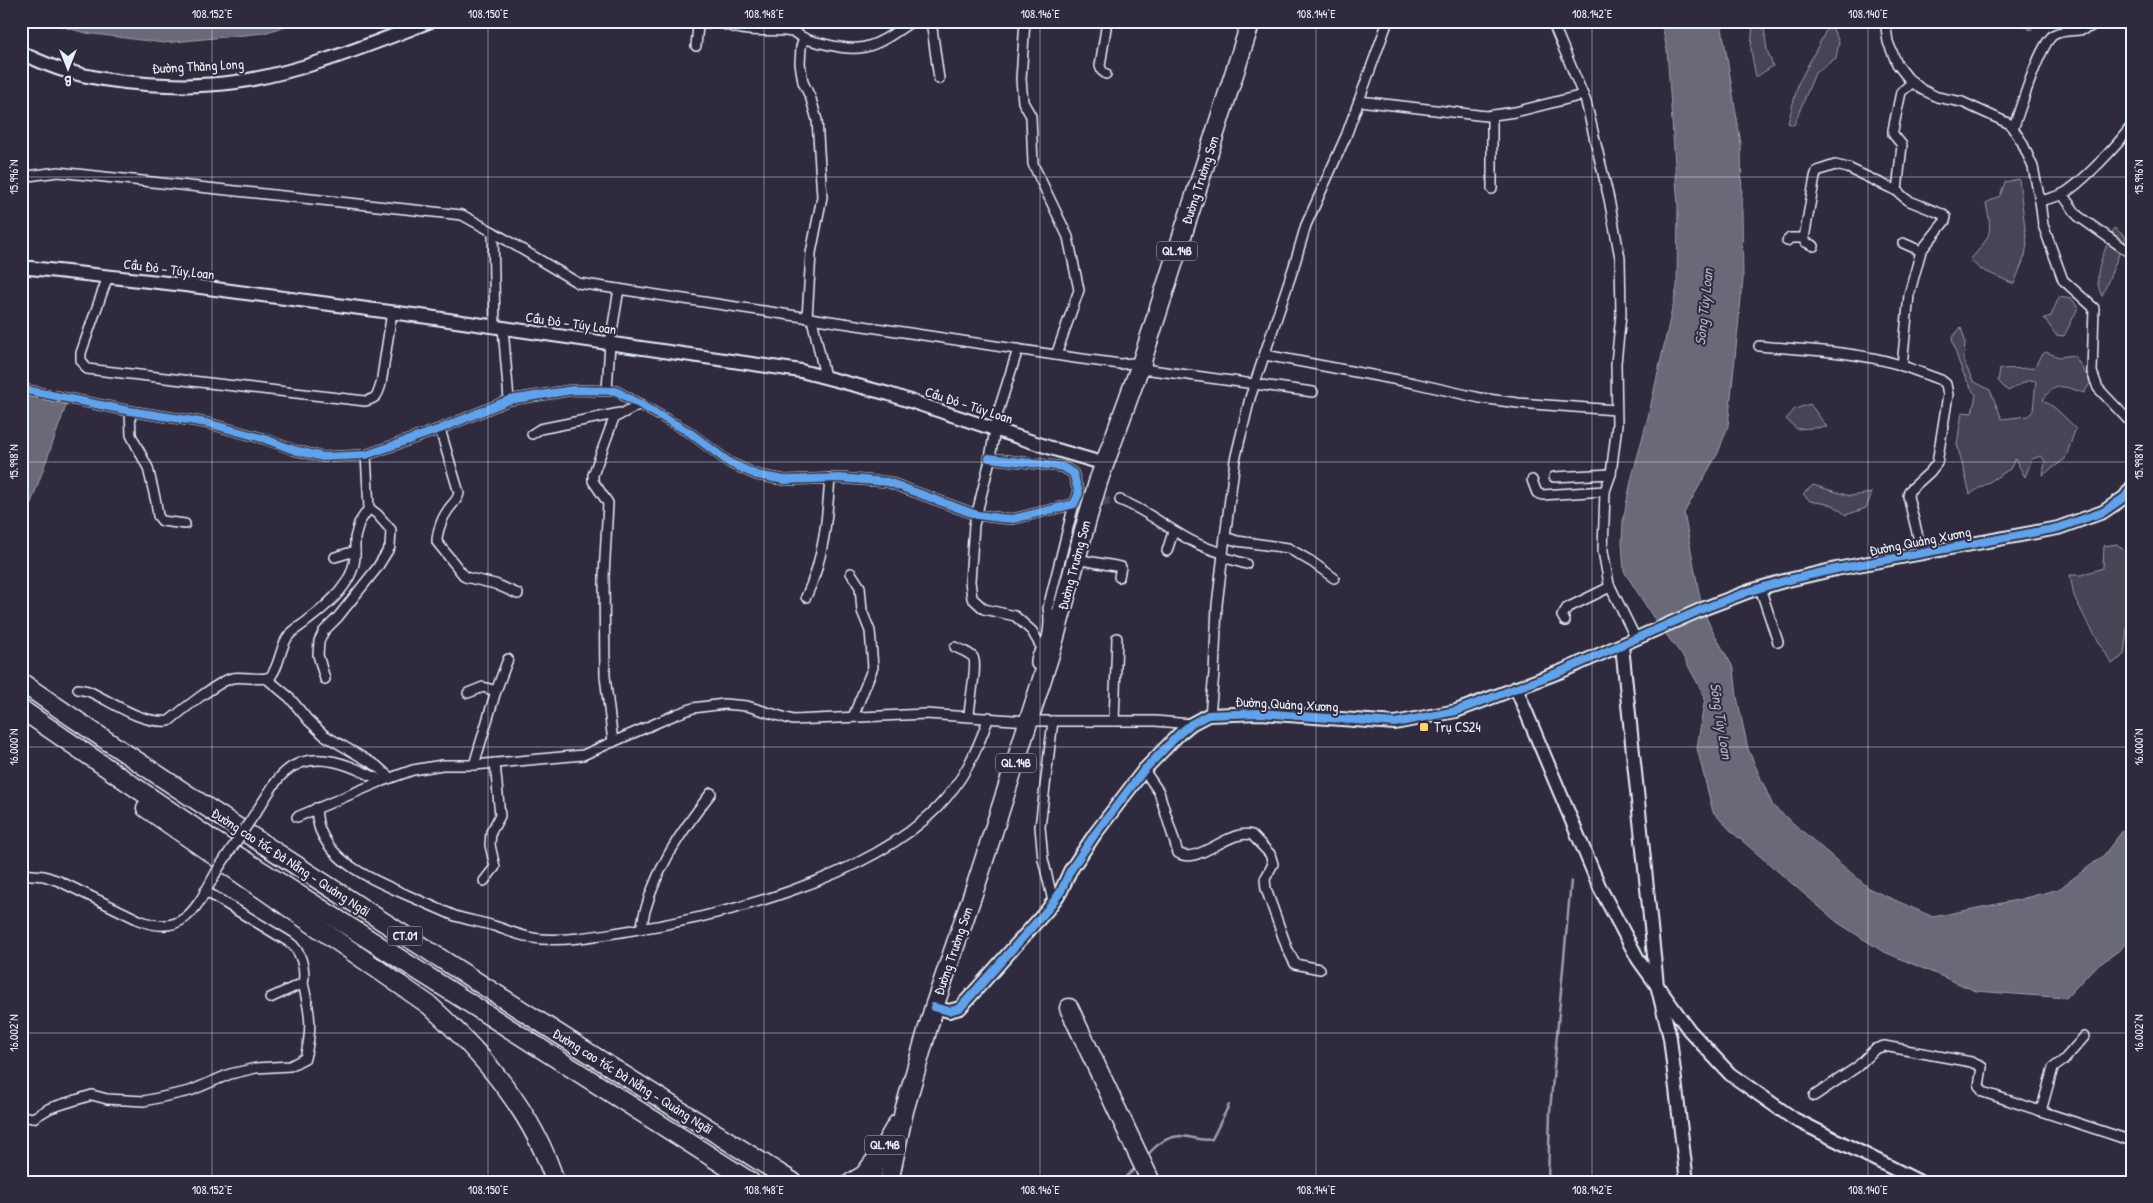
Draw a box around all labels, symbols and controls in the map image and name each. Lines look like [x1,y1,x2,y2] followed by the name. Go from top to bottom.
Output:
[192,5,233,22] text: 108.152°E
[468,5,509,22] text: 108.150°E
[744,5,785,22] text: 108.148°E
[1020,5,1060,22] text: 108.146°E
[1297,5,1336,22] text: 108.144°E
[1572,5,1613,22] text: 108.142°E
[1848,5,1889,22] text: 108.140°E
[42,42,92,92] north arrow
[152,54,244,78] street label: Đường Thăng Long
[64,72,72,91] text: B
[1176,133,1224,227] street label: Đường Trường Sơn
[5,160,22,194] text: 15.996°N
[2130,160,2147,194] text: 15.996°N
[1157,242,1197,260] road number: QL.14B
[122,254,216,284] street label: Cầu Đỏ - Túy Loan
[1689,266,1718,346] water label: Sông Túy Loan
[524,307,618,339] street label: Cầu Đỏ - Túy Loan
[922,381,1016,429] street label: Cầu Đỏ - Túy Loan
[5,444,22,480] text: 15.998°N
[2130,444,2147,480] text: 15.998°N
[1052,518,1096,612] street label: Đường Trường Sơn
[1868,521,1972,561] street label: Đường Quảng Xương
[1705,681,1738,762] water label: Sông Túy Loan
[1235,691,1339,717] street label: Đường Quảng Xương
[1434,717,1481,736] place label: Trụ CS24
[1418,721,1430,733] marker: Trụ CS24
[5,728,22,766] text: 16.000°N
[2130,728,2147,766] text: 16.000°N
[996,754,1036,772] road number: QL.14B
[208,803,374,921] street label: Đường cao tốc Đà Nẵng - Quảng Ngãi
[929,904,977,998] street label: Đường Trường Sơn
[388,926,422,946] road number: CT.01
[5,1014,22,1052] text: 16.002°N
[2130,1014,2147,1052] text: 16.002°N
[549,1023,717,1139] street label: Đường cao tốc Đà Nẵng - Quảng Ngãi
[865,1136,905,1154] road number: QL.14B
[192,1181,233,1198] text: 108.152°E
[468,1181,509,1198] text: 108.150°E
[744,1181,785,1198] text: 108.148°E
[1020,1181,1060,1198] text: 108.146°E
[1297,1181,1336,1198] text: 108.144°E
[1572,1181,1613,1198] text: 108.142°E
[1848,1181,1889,1198] text: 108.140°E

